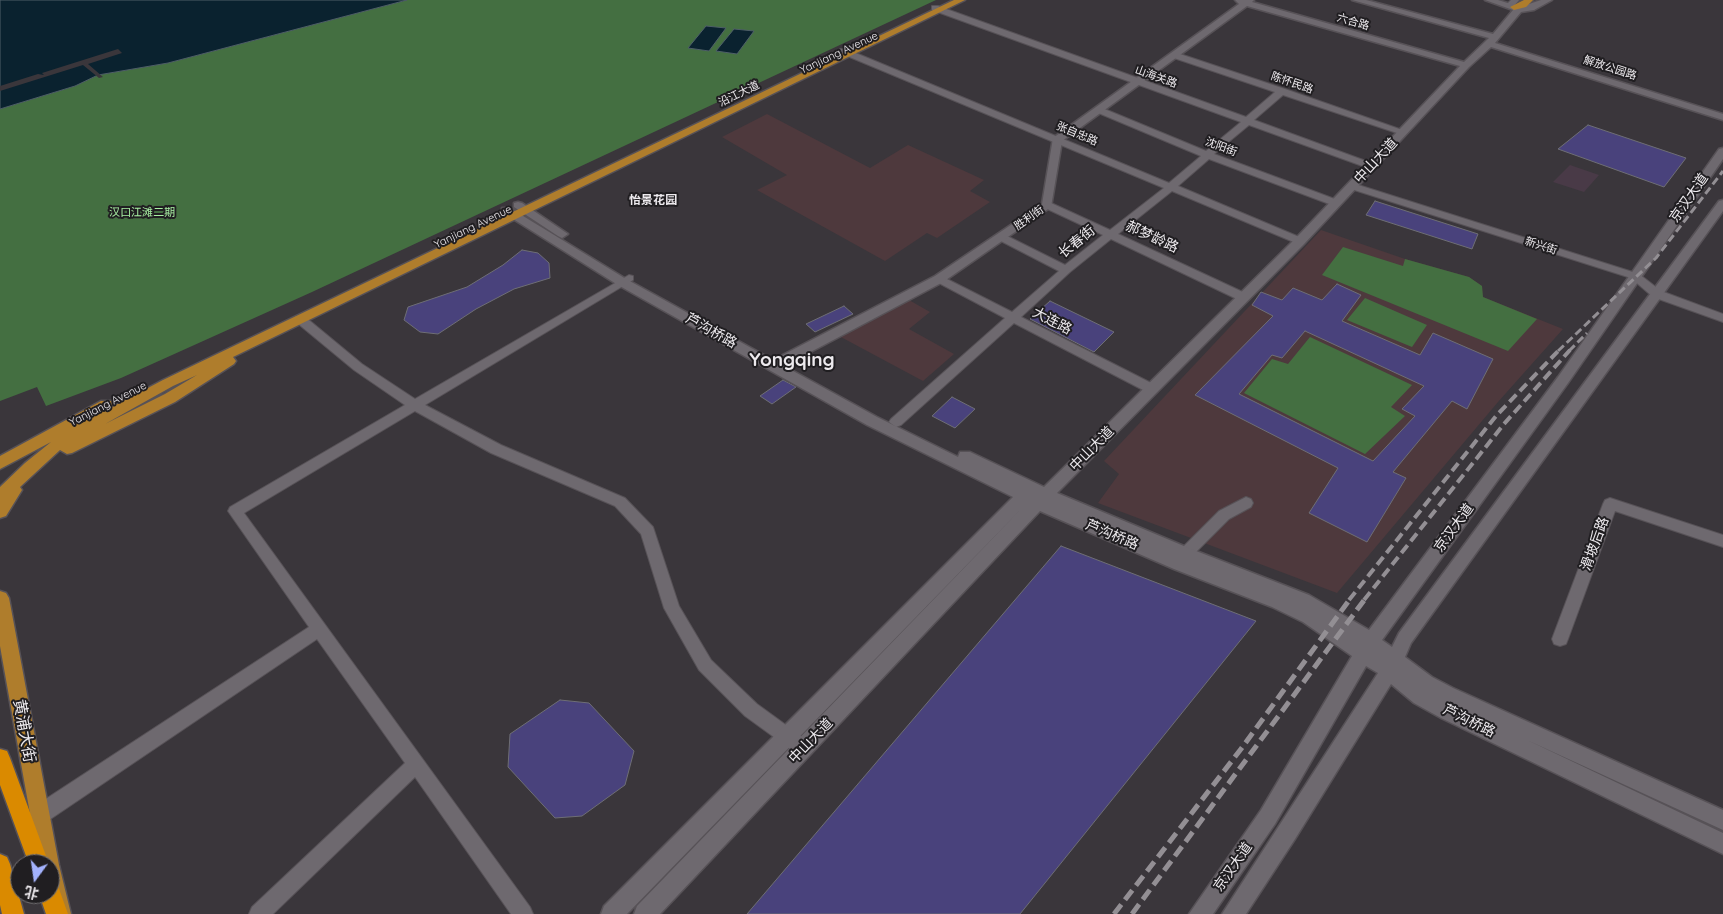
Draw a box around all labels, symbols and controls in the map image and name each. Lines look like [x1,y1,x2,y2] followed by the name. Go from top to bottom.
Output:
[1335,11,1371,33] street label: 六合路
[798,29,880,77] street label: Yanjiang Avenue
[1582,53,1638,83] street label: 解放公园路
[1133,63,1179,91] street label: 山海关路
[1269,70,1315,96] street label: 陈怀民路
[716,78,762,110] street label: 沿江大道
[1054,119,1100,149] street label: 张自忠路
[1203,135,1239,159] street label: 沈阳街
[1351,135,1401,187] street label: 中山大道
[1666,170,1712,226] street label: 京汉大道
[629,193,677,207] district label: 怡景花园
[432,203,514,251] street label: Yanjiang Avenue
[1012,203,1046,233] street label: 胜利街
[109,206,175,220] park label: 汉口江滩二期
[1123,218,1181,256] street label: 郝梦龄路
[1055,222,1099,262] street label: 长春街
[1523,235,1559,257] street label: 新兴街
[1029,304,1075,338] street label: 大连路
[682,310,740,352] street label: 芦沟桥路
[749,349,835,371] district label: Yongqing
[67,379,149,429] street label: Yanjiang Avenue
[1066,423,1118,475] street label: 中山大道
[1431,500,1477,556] street label: 京汉大道
[1578,515,1612,573] street label: 滑坡后路
[1083,516,1141,554] street label: 芦沟桥路
[9,698,39,764] street label: 黄浦大街
[1440,701,1498,741] street label: 芦沟桥路
[786,715,836,767] street label: 中山大道
[1210,839,1256,895] street label: 京汉大道
[10,854,60,904] north arrow
[23,882,41,903] text: 北

